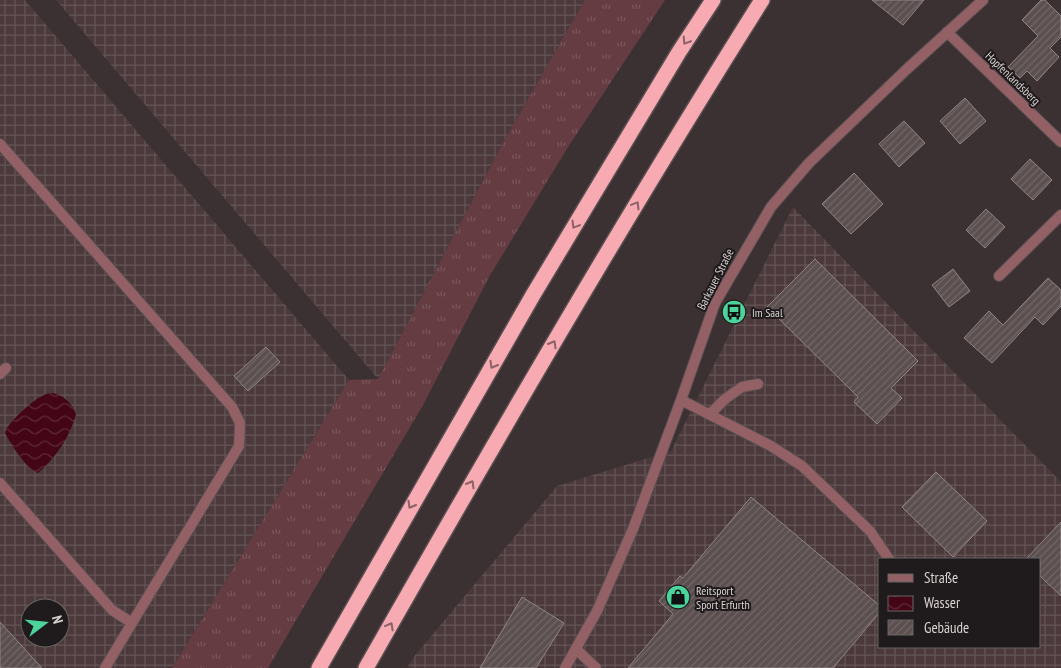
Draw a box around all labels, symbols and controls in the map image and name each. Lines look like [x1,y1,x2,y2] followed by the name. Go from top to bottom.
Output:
[683,35,693,44] one-way arrow
[982,48,1044,108] street label: Hopfenlandsberg
[630,201,640,210] one-way arrow
[572,219,582,228] one-way arrow
[693,246,737,312] street label: Barkauer Straße
[721,299,747,325] bus stop icon: Im Saal
[752,305,783,320] place label: Im Saal
[547,341,557,350] one-way arrow
[489,359,499,368] one-way arrow
[464,481,474,490] one-way arrow
[408,500,418,509] one-way arrow
[878,558,1041,648] legend
[924,568,958,587] text: Straße
[696,583,750,612] place label: Reitsport Sport Erfurth
[665,584,691,610] shop icon: Reitsport Sport Erfurth
[924,593,961,612] text: Wasser
[20,598,70,648] north arrow
[48,613,67,626] text: N
[924,618,969,637] text: Gebäude
[384,622,394,631] one-way arrow

